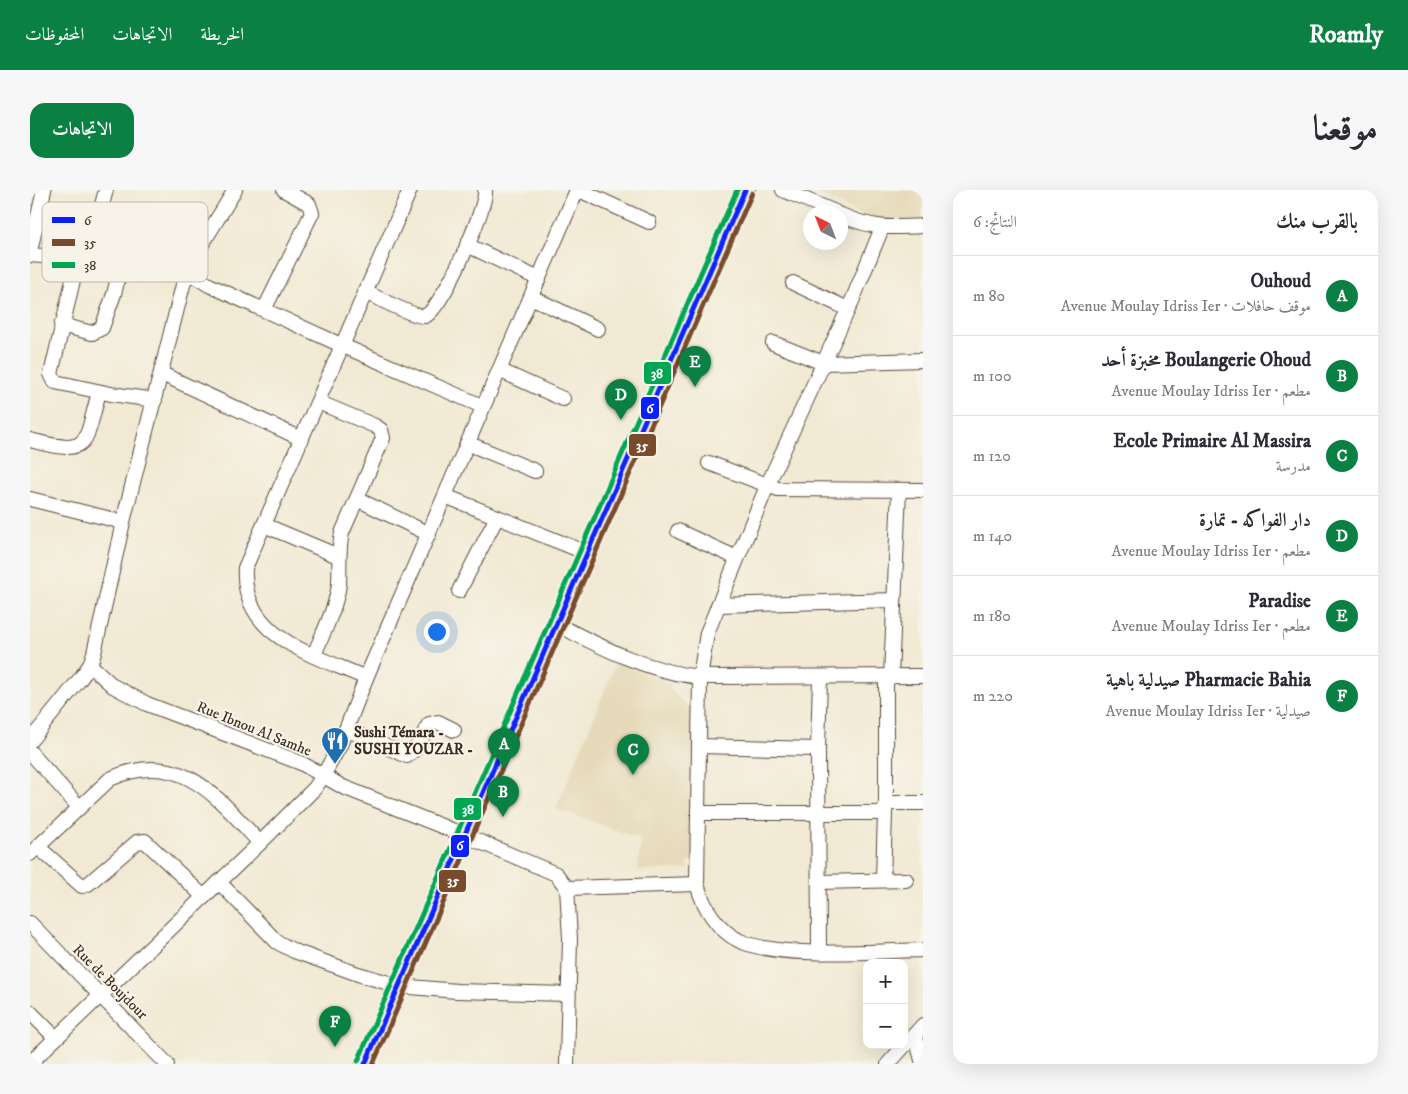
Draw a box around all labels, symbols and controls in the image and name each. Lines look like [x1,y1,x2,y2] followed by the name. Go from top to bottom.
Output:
[1309,20,1383,50] text: Roamly
[25,24,84,46] text: المحفوظات
[112,24,172,46] text: الاتجاهات
[200,24,244,46] text: الخريطة
[30,103,134,158] button: الاتجاهات
[1313,107,1378,151] text: موقعنا
[42,202,208,282] legend
[803,205,848,250] north arrow
[1276,209,1358,235] text: بالقرب منك
[84,212,92,230] text: 6
[973,212,1017,232] text: النتائج: 6
[84,234,96,252] text: 35
[84,257,96,275] text: 38
[1251,270,1311,293] text: Ouhoud
[973,286,1005,306] text: 80 m
[1337,286,1347,306] text: A
[1061,296,1311,316] text: موقف حافلات · Avenue Moulay Idriss Ier
[679,346,711,387] pin: E
[1101,349,1311,372] text: Boulangerie Ohoud مخبزة أحد
[643,361,672,385] line badge: 38
[651,365,663,383] text: 38
[973,366,1012,386] text: 100 m
[1337,366,1347,386] text: B
[605,379,637,420] pin: D
[1112,381,1311,401] text: مطعم · Avenue Moulay Idriss Ier
[640,396,660,420] line badge: 6
[646,400,654,418] text: 6
[1113,430,1311,453] text: Ecole Primaire Al Massira
[628,433,657,457] line badge: 35
[636,437,648,455] text: 35
[973,446,1011,466] text: 120 m
[1337,446,1347,466] text: C
[1276,456,1311,476] text: مدرسة
[1199,509,1311,532] text: دار الفواكه - تمارة
[973,526,1012,546] text: 140 m
[1336,526,1348,546] text: D
[1112,541,1311,561] text: مطعم · Avenue Moulay Idriss Ier
[1248,590,1311,613] text: Paradise
[973,606,1011,626] text: 180 m
[1336,606,1348,626] text: E
[1112,616,1311,636] text: مطعم · Avenue Moulay Idriss Ier
[424,619,450,645] your location
[1106,669,1311,692] text: Pharmacie Bahia صيدلية باهية
[973,686,1013,706] text: 220 m
[1337,686,1347,706] text: F
[194,697,314,761] street label: Rue Ibnou Al Samhe
[1105,701,1311,721] text: صيدلية · Avenue Moulay Idriss Ier
[354,723,473,759] place label: Sushi Témara - SUSHI YOUZAR -
[320,726,350,765] restaurant icon: Sushi Témara - SUSHI YOUZAR -
[488,728,520,769] pin: A
[617,734,649,775] pin: C
[487,776,519,817] pin: B
[453,797,482,821] line badge: 38
[462,801,474,819] text: 38
[450,834,470,858] line badge: 6
[456,837,464,855] text: 6
[438,869,467,893] line badge: 35
[447,872,459,890] text: 35
[68,940,152,1024] street label: Rue de Boujdour
[863,959,908,1049] map controls
[863,959,908,1004] button: +
[863,1004,908,1049] button: −
[319,1006,351,1047] pin: F

